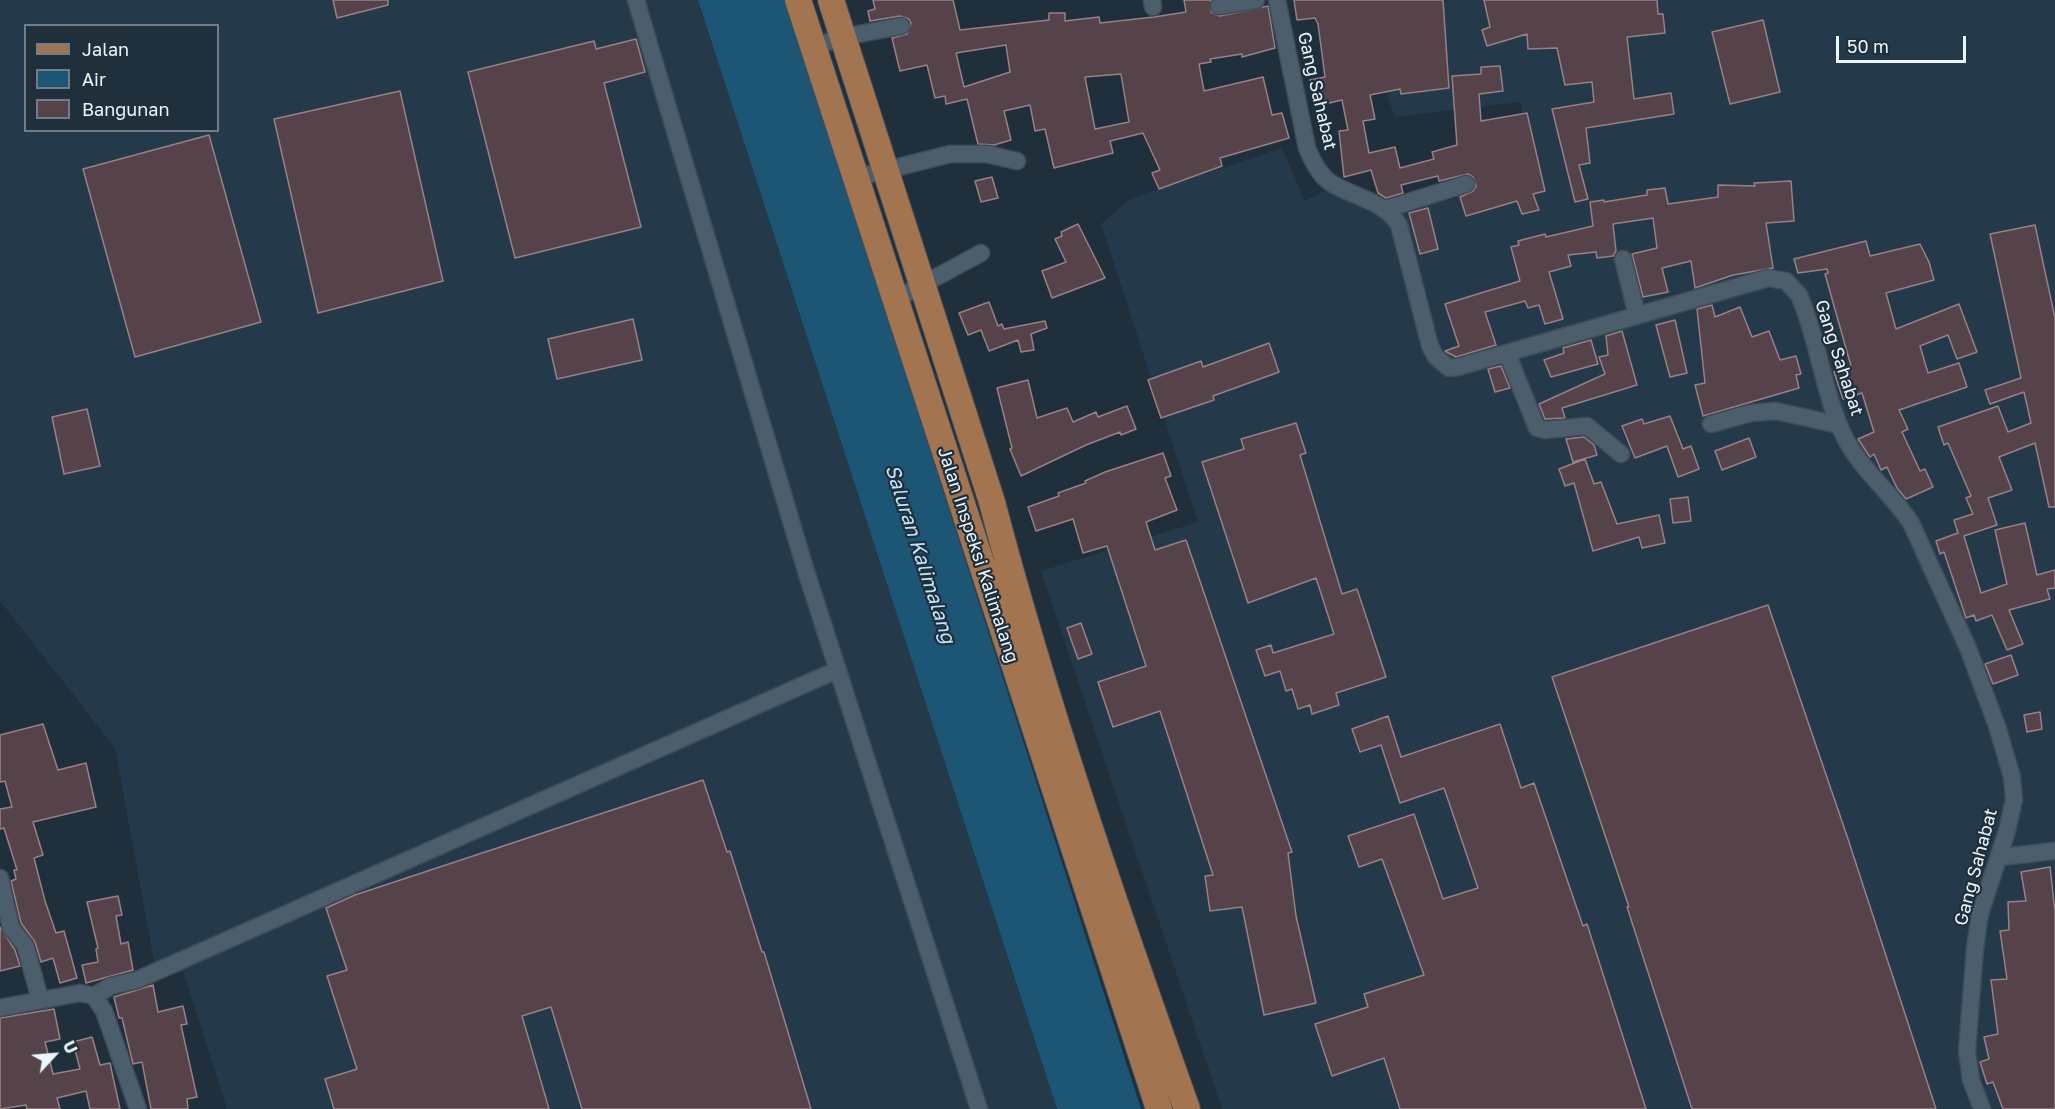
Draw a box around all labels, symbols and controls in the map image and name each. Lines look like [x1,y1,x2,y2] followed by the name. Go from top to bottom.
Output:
[24,24,219,132] legend
[1839,24,1970,62] scale bar
[1293,30,1341,152] street label: Gang Sahabat
[1847,35,1889,57] text: 50 m
[82,38,129,60] text: Jalan
[82,68,106,90] text: Air
[82,98,170,120] text: Bangunan
[1810,297,1868,419] street label: Gang Sahabat
[933,444,1023,666] street label: Jalan Inspeksi Kalimalang
[880,461,960,647] water label: Saluran Kalimalang
[1950,806,2002,928] street label: Gang Sahabat
[24,1025,84,1085] north arrow
[59,1037,82,1057] text: U

